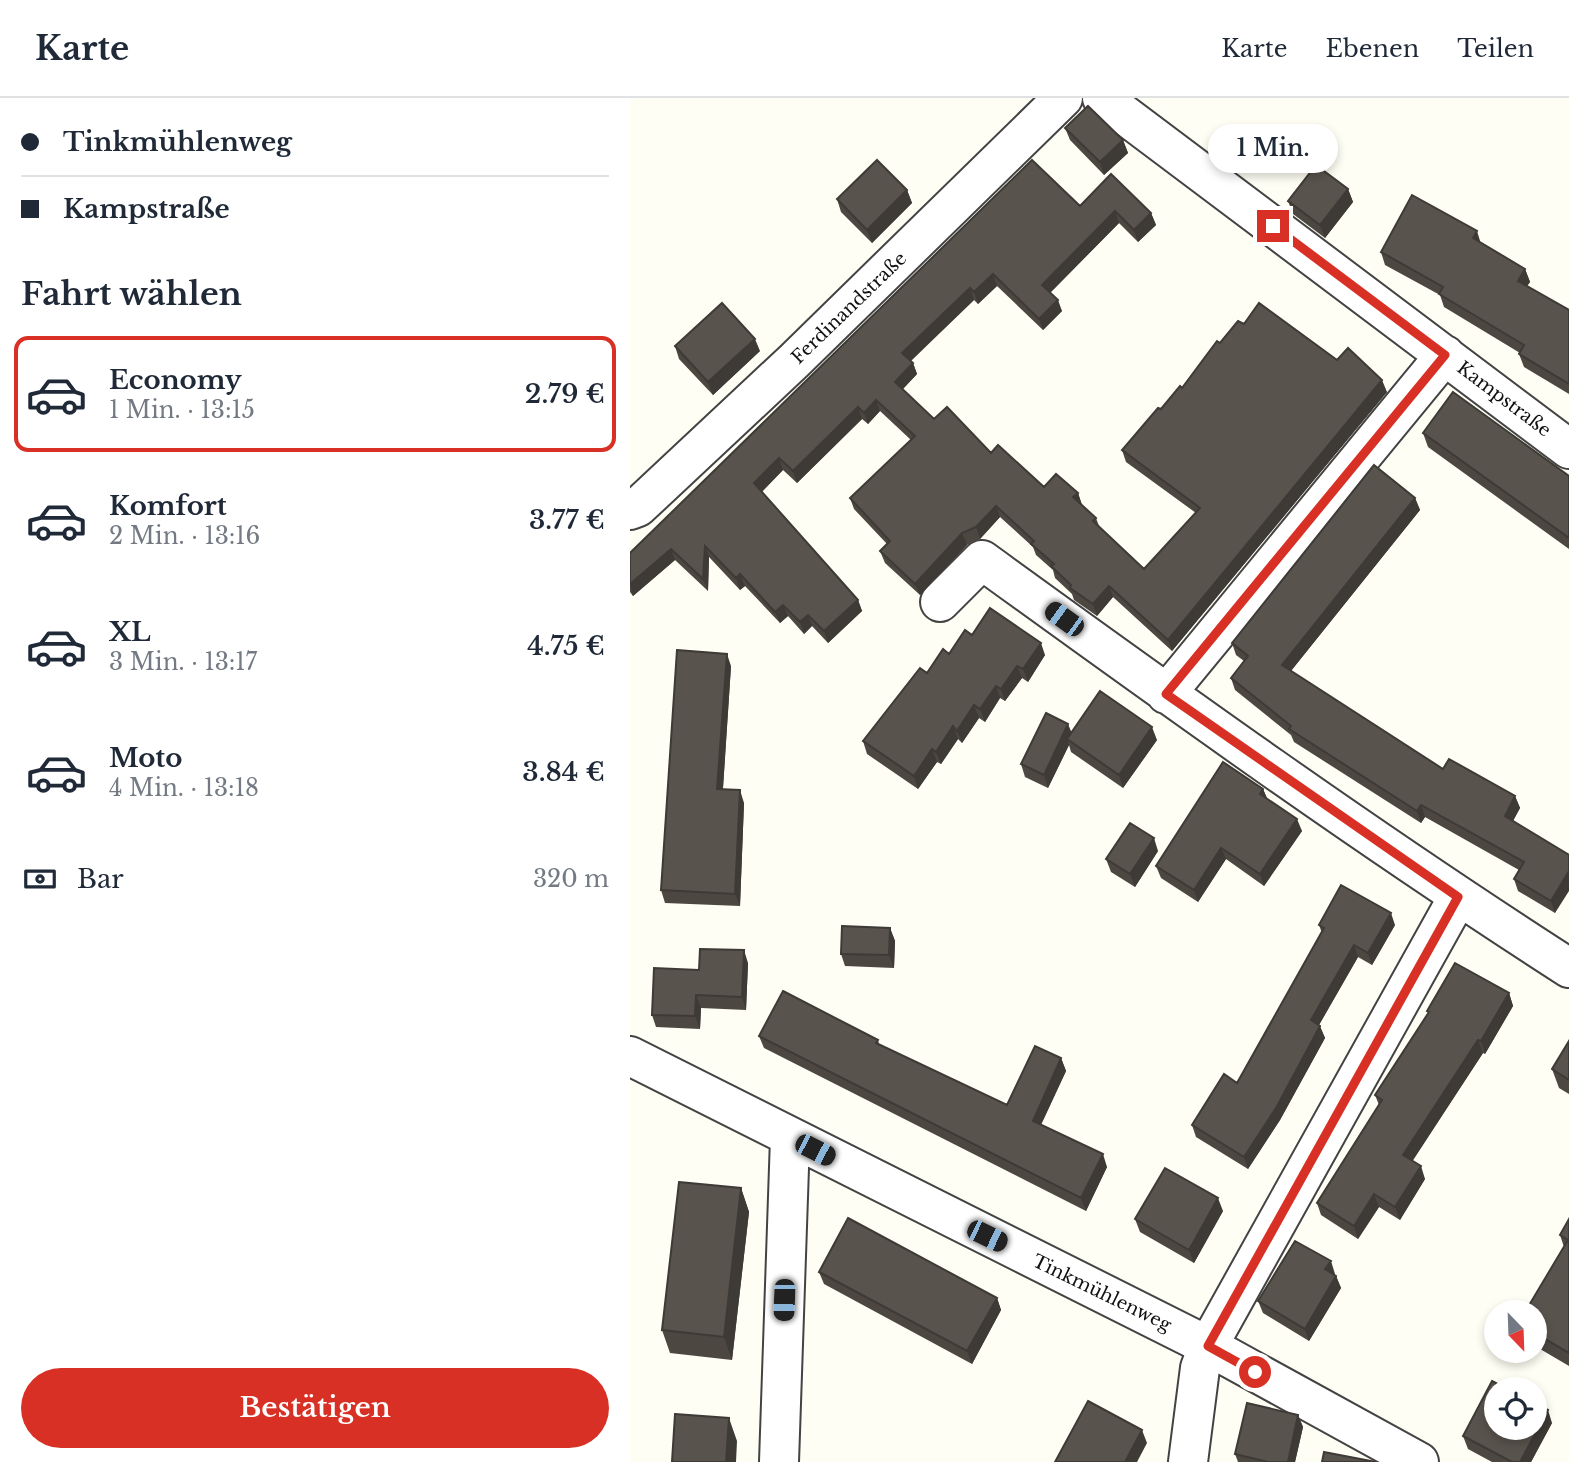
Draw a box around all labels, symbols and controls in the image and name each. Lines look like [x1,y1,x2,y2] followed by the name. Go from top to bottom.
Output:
[35,28,129,69] text: Karte
[1221,34,1288,63] text: Karte
[1326,34,1419,63] text: Ebenen
[1457,34,1534,63] text: Teilen
[1208,124,1338,174] callout: 1 Min.
[63,126,292,158] text: Tinkmühlenweg
[1237,134,1309,162] text: 1 Min.
[63,193,230,225] text: Kampstraße
[1257,210,1289,242] route end
[787,247,911,369] street label: Ferdinandstraße
[21,274,242,314] text: Fahrt wählen
[1453,357,1555,441] street label: Kampstraße
[25,363,88,426] icon: car
[109,364,242,396] text: Economy
[525,378,605,410] text: 2.79 €
[109,396,255,424] text: 1 Min. · 13:15
[25,489,88,552] icon: car
[109,490,227,522] text: Komfort
[529,504,605,536] text: 3.77 €
[109,522,260,550] text: 2 Min. · 13:16
[1041,598,1088,640] car
[25,615,88,678] icon: car
[109,616,151,648] text: XL
[527,630,605,662] text: 4.75 €
[109,648,257,676] text: 3 Min. · 13:17
[25,741,88,804] icon: car
[109,742,182,774] text: Moto
[522,756,605,788] text: 3.84 €
[109,774,259,802] text: 4 Min. · 13:18
[21,860,59,898] icon: cash
[77,863,124,895] text: Bar
[533,865,609,893] text: 320 m
[792,1131,839,1169] car
[964,1217,1011,1255] car
[1029,1250,1175,1336] street label: Tinkmühlenweg
[773,1279,796,1321] car
[1484,1300,1547,1363] north arrow
[1484,1300,1547,1440] map controls
[1239,1356,1271,1388] route start
[21,1368,609,1448] button: Bestätigen
[1484,1377,1547,1440] button: locate

